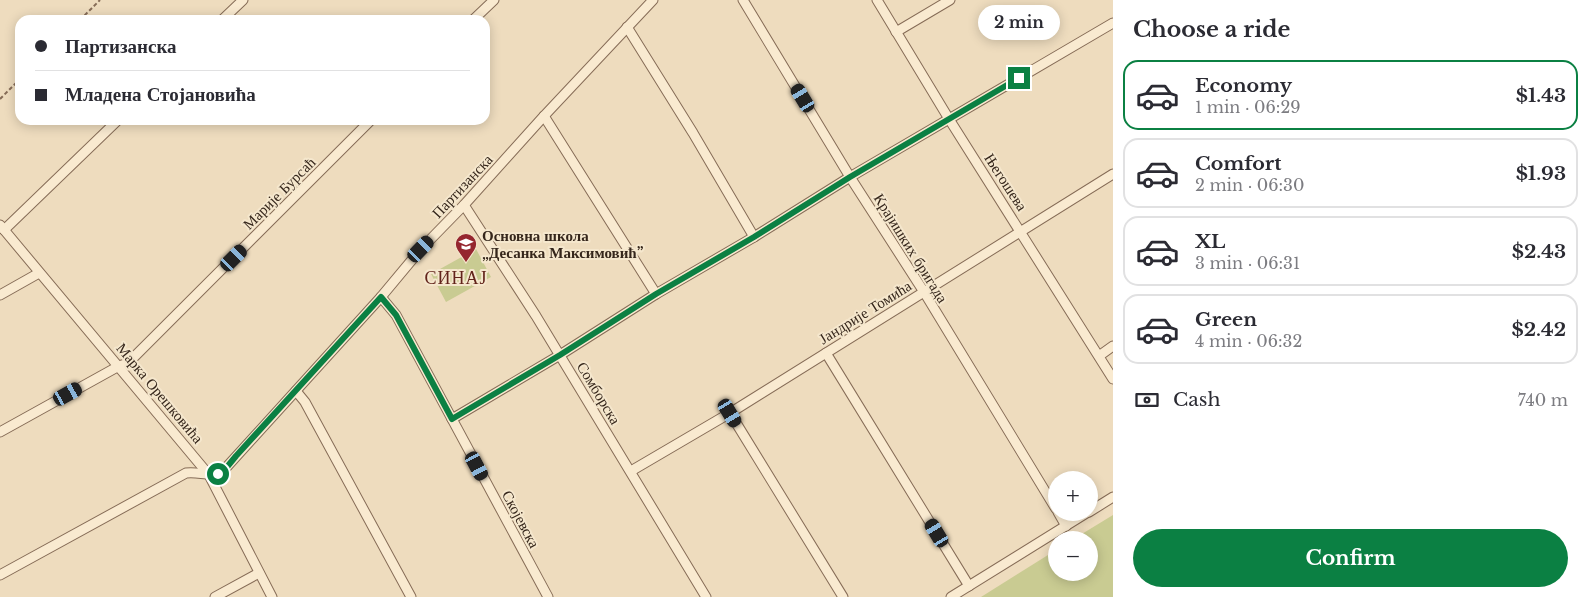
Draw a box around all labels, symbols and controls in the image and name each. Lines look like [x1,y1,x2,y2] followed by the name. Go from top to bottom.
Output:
[978,5,1060,40] callout: 2 min
[994,12,1044,32] text: 2 min
[1133,16,1290,43] text: Choose a ride
[65,35,177,58] text: Партизанска
[1008,67,1030,89] route end
[1135,73,1180,118] icon: car
[1195,74,1292,97] text: Economy
[788,81,817,115] car
[65,83,256,106] text: Младена Стојановића
[1516,84,1566,107] text: $1.43
[1195,97,1301,117] text: 1 min · 06:29
[428,150,497,222] street label: Партизанска
[980,150,1032,215] street label: Његошева
[1135,151,1180,196] icon: car
[239,152,320,233] street label: Марије Бурсаћ
[1195,152,1282,175] text: Comfort
[1516,162,1566,185] text: $1.93
[1195,175,1304,195] text: 2 min · 06:30
[870,190,952,306] street label: Крајишких бригада
[482,226,644,262] place label: Основна школа „Десанка Максимовић”
[1135,229,1180,274] icon: car
[1195,230,1225,253] text: XL
[454,232,478,263] school or university icon: Основна школа „Десанка Максимовић”
[405,233,436,265] car
[1512,240,1566,263] text: $2.43
[218,242,249,274] car
[1195,253,1300,273] text: 3 min · 06:31
[424,267,488,289] district label: СИНАЈ
[815,276,915,348] street label: Јандрије Томића
[1135,307,1180,352] icon: car
[1195,308,1257,331] text: Green
[1511,318,1566,341] text: $2.42
[1195,331,1302,351] text: 4 min · 06:32
[112,339,208,447] street label: Марка Орешковића
[573,358,625,428] street label: Сомборска
[51,380,84,408] car
[1133,386,1161,414] icon: cash
[1173,388,1220,411] text: Cash
[1518,390,1568,410] text: 740 m
[715,396,744,430] car
[463,449,490,483] car
[207,463,229,485] route start
[1048,471,1098,581] map controls
[1048,471,1098,521] button: +
[498,487,544,551] street label: Скојевска
[922,516,951,550] car
[1133,529,1568,587] button: Confirm
[1048,531,1098,581] button: −

